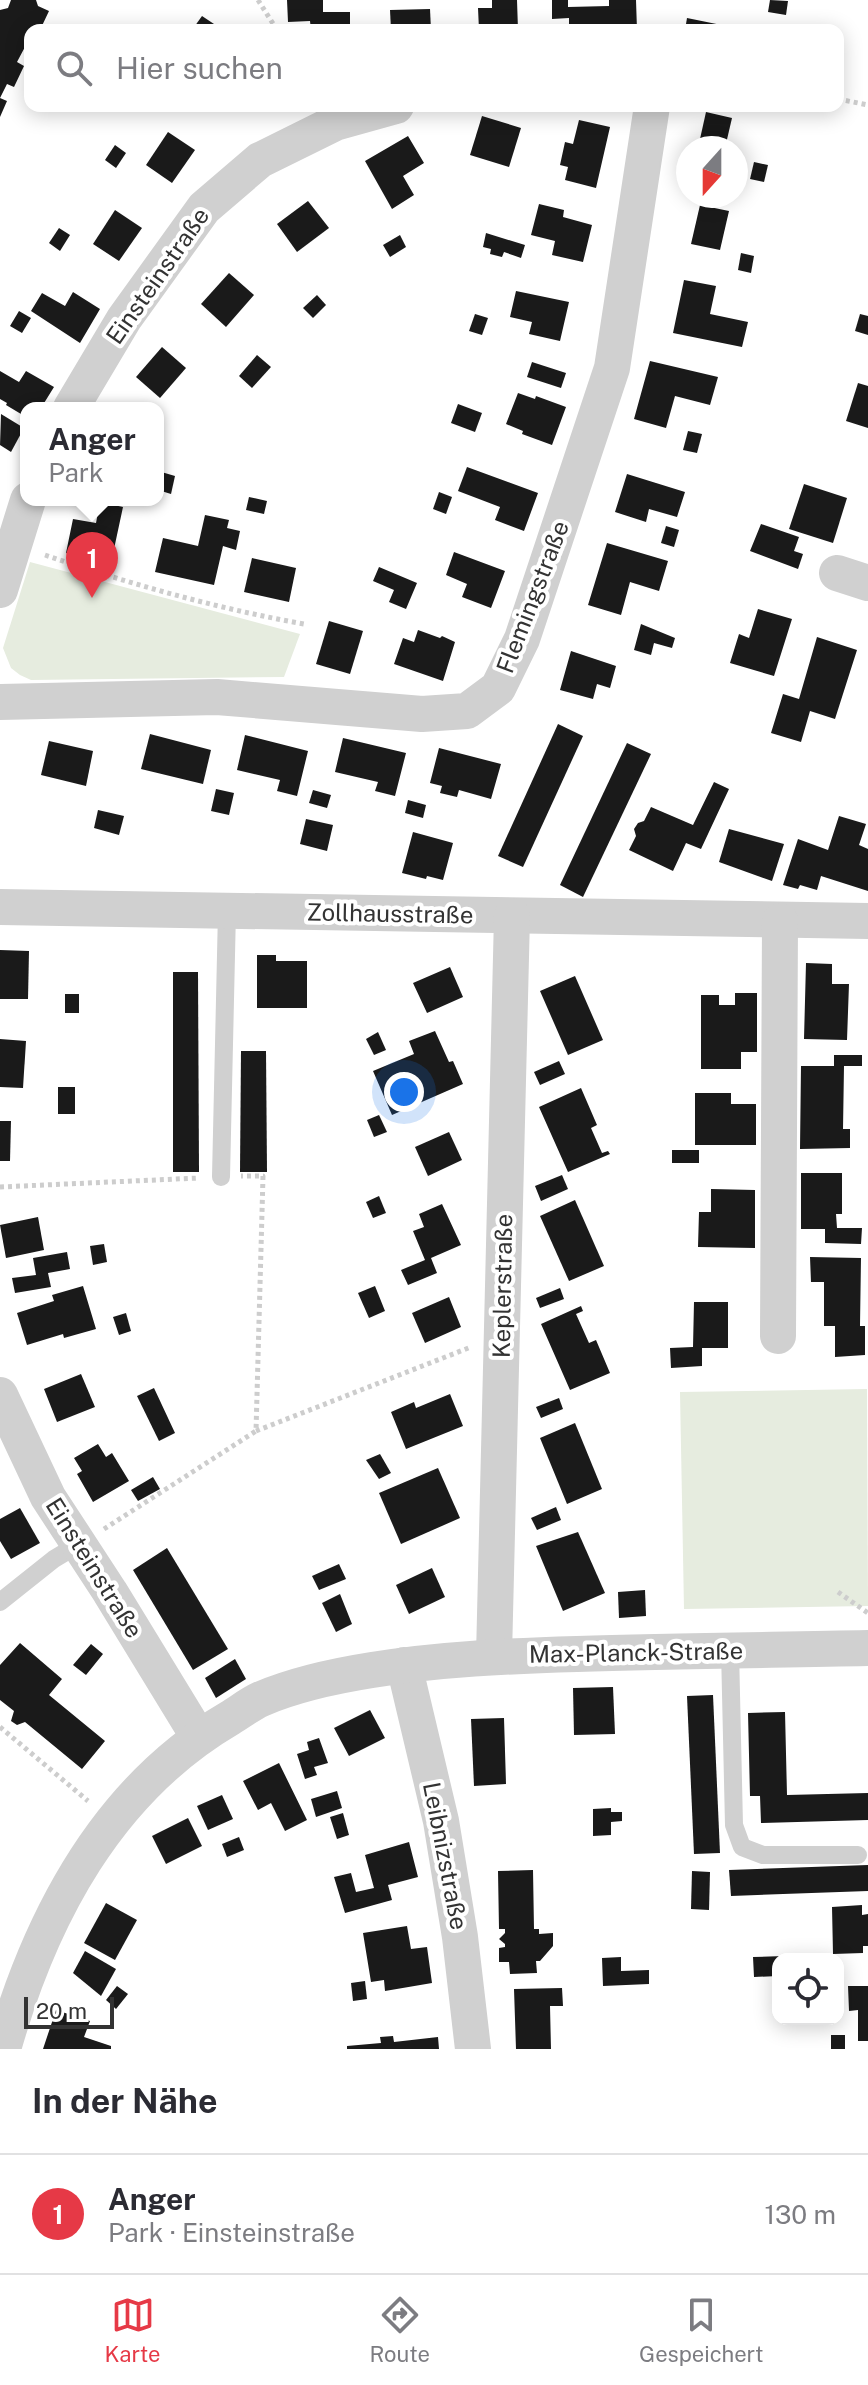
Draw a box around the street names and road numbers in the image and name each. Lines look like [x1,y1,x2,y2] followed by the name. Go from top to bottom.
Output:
[100,202,215,349] street label: Einsteinstraße
[490,517,574,677] street label: Flemingstraße
[306,898,474,928] street label: Zollhausstraße
[487,1214,517,1358] street label: Keplerstraße
[41,1492,149,1643] street label: Einsteinstraße
[529,1636,743,1668] street label: Max-Planck-Straße
[418,1780,474,1932] street label: Leibnizstraße

